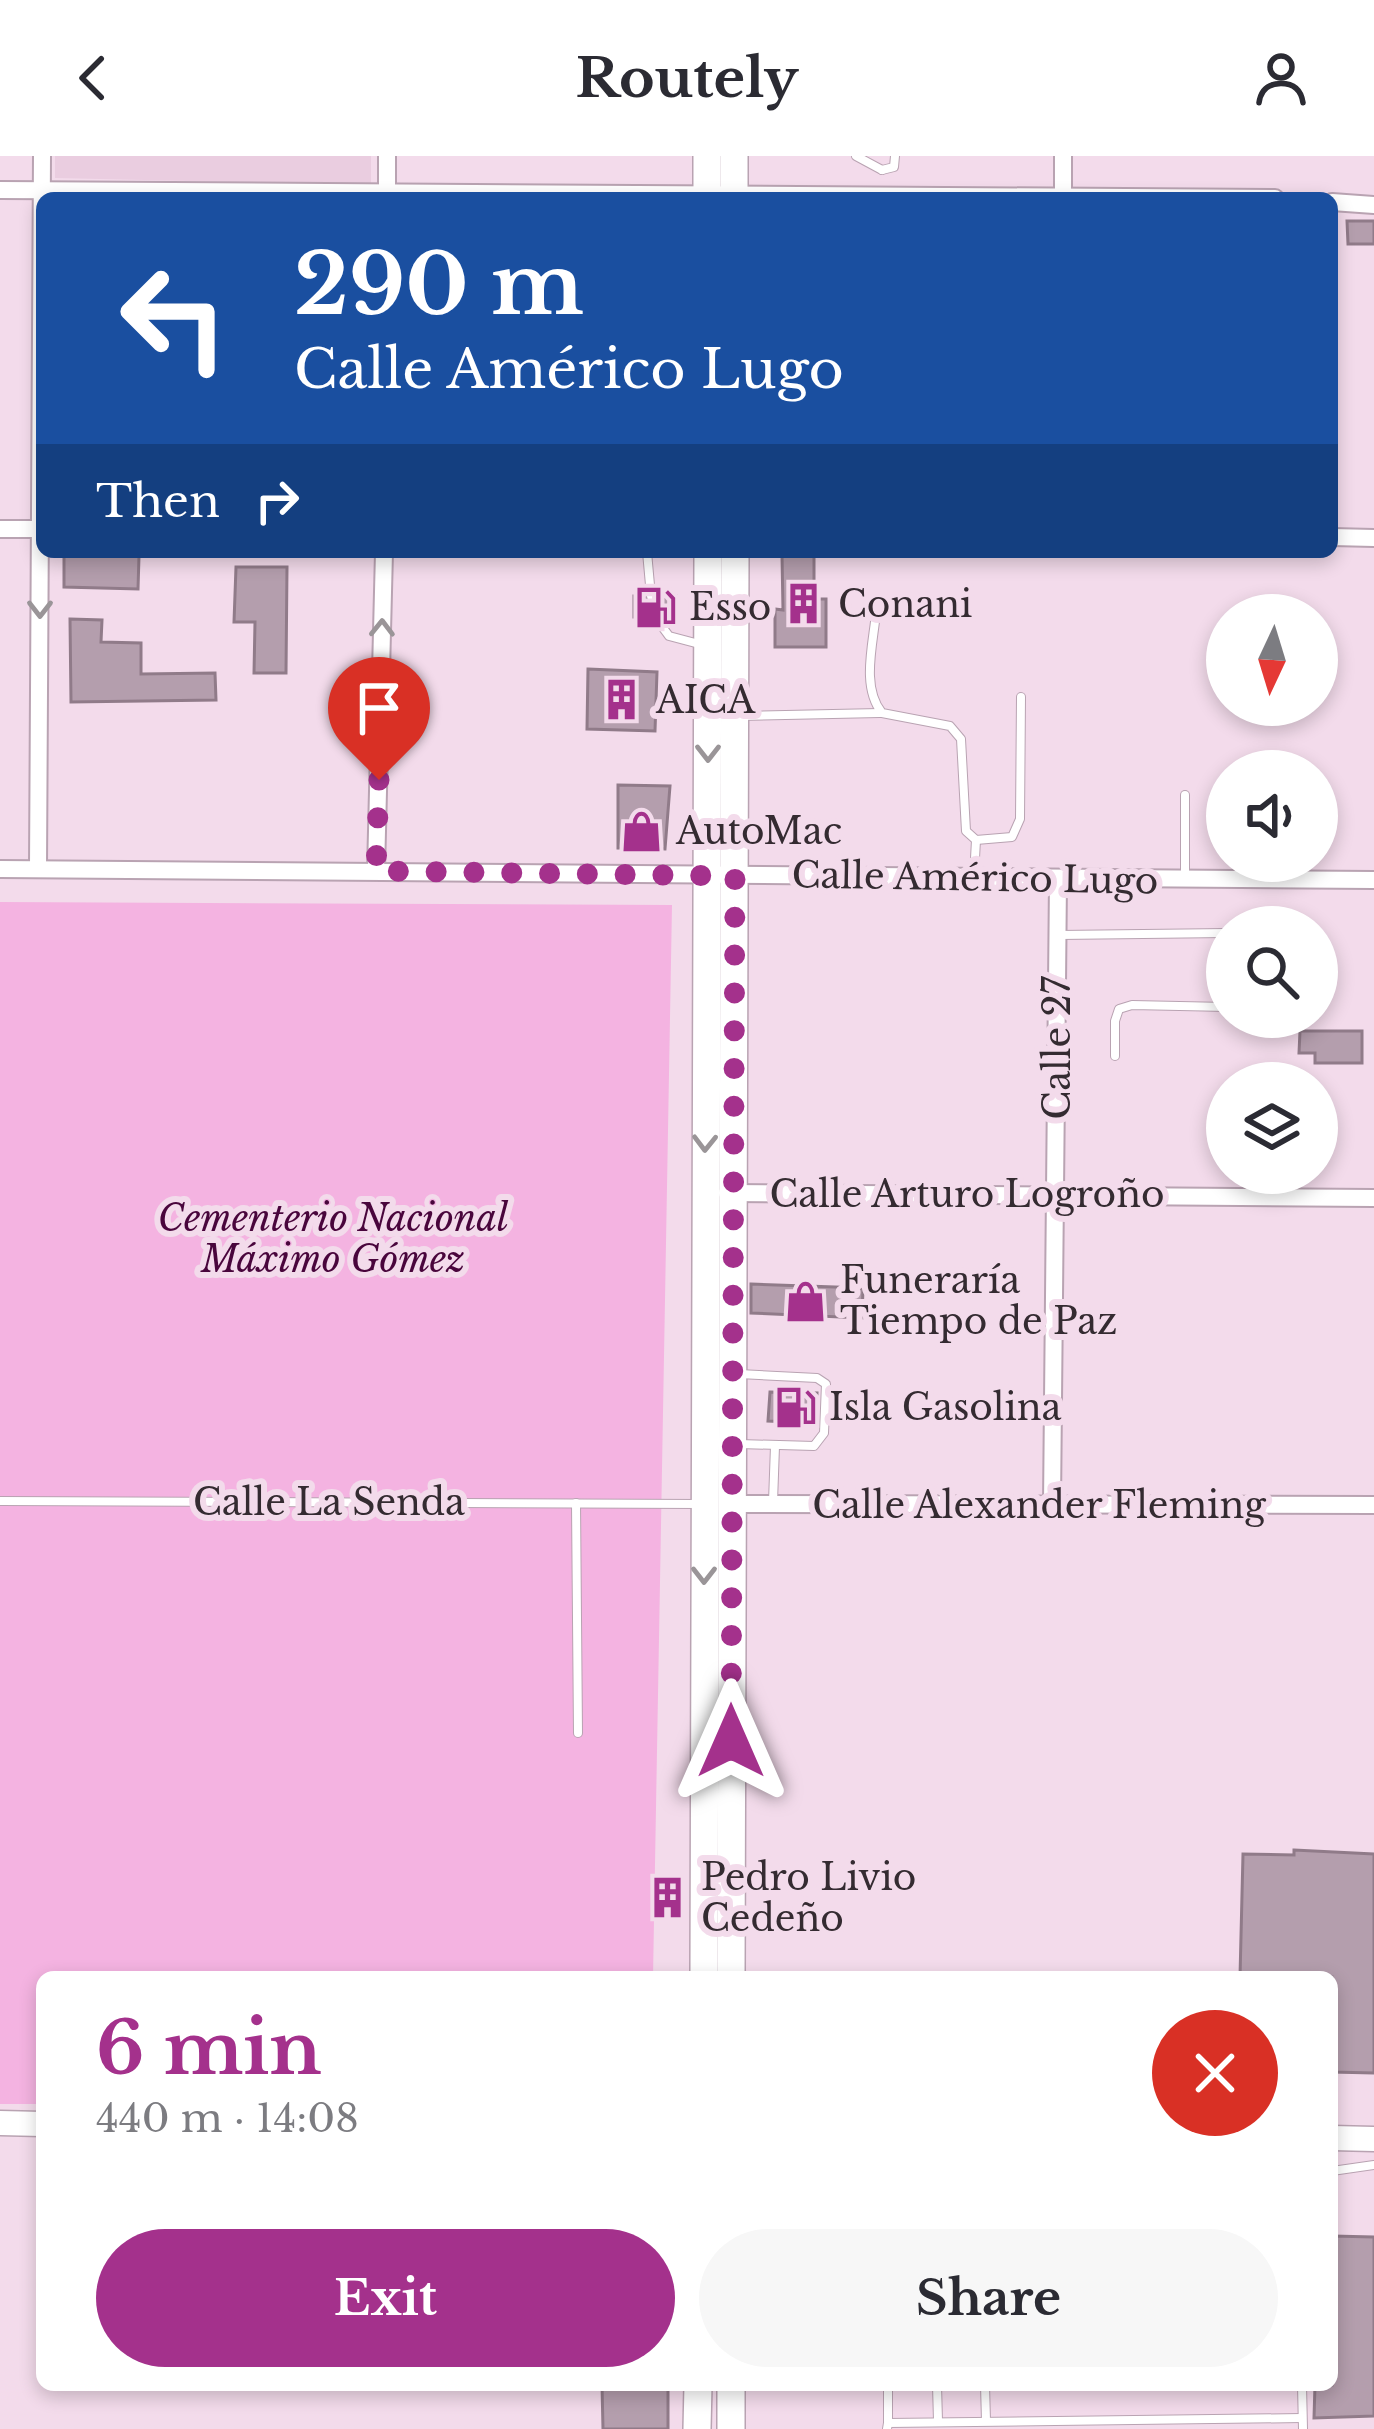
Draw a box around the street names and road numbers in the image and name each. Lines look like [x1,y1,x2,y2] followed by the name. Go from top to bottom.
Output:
[791,852,1159,904] street label: Calle Américo Lugo
[1035,975,1080,1120] street label: Calle 27
[769,1172,1165,1217] street label: Calle Arturo Logroño
[193,1480,465,1525] street label: Calle La Senda
[812,1483,1266,1528] street label: Calle Alexander Fleming

